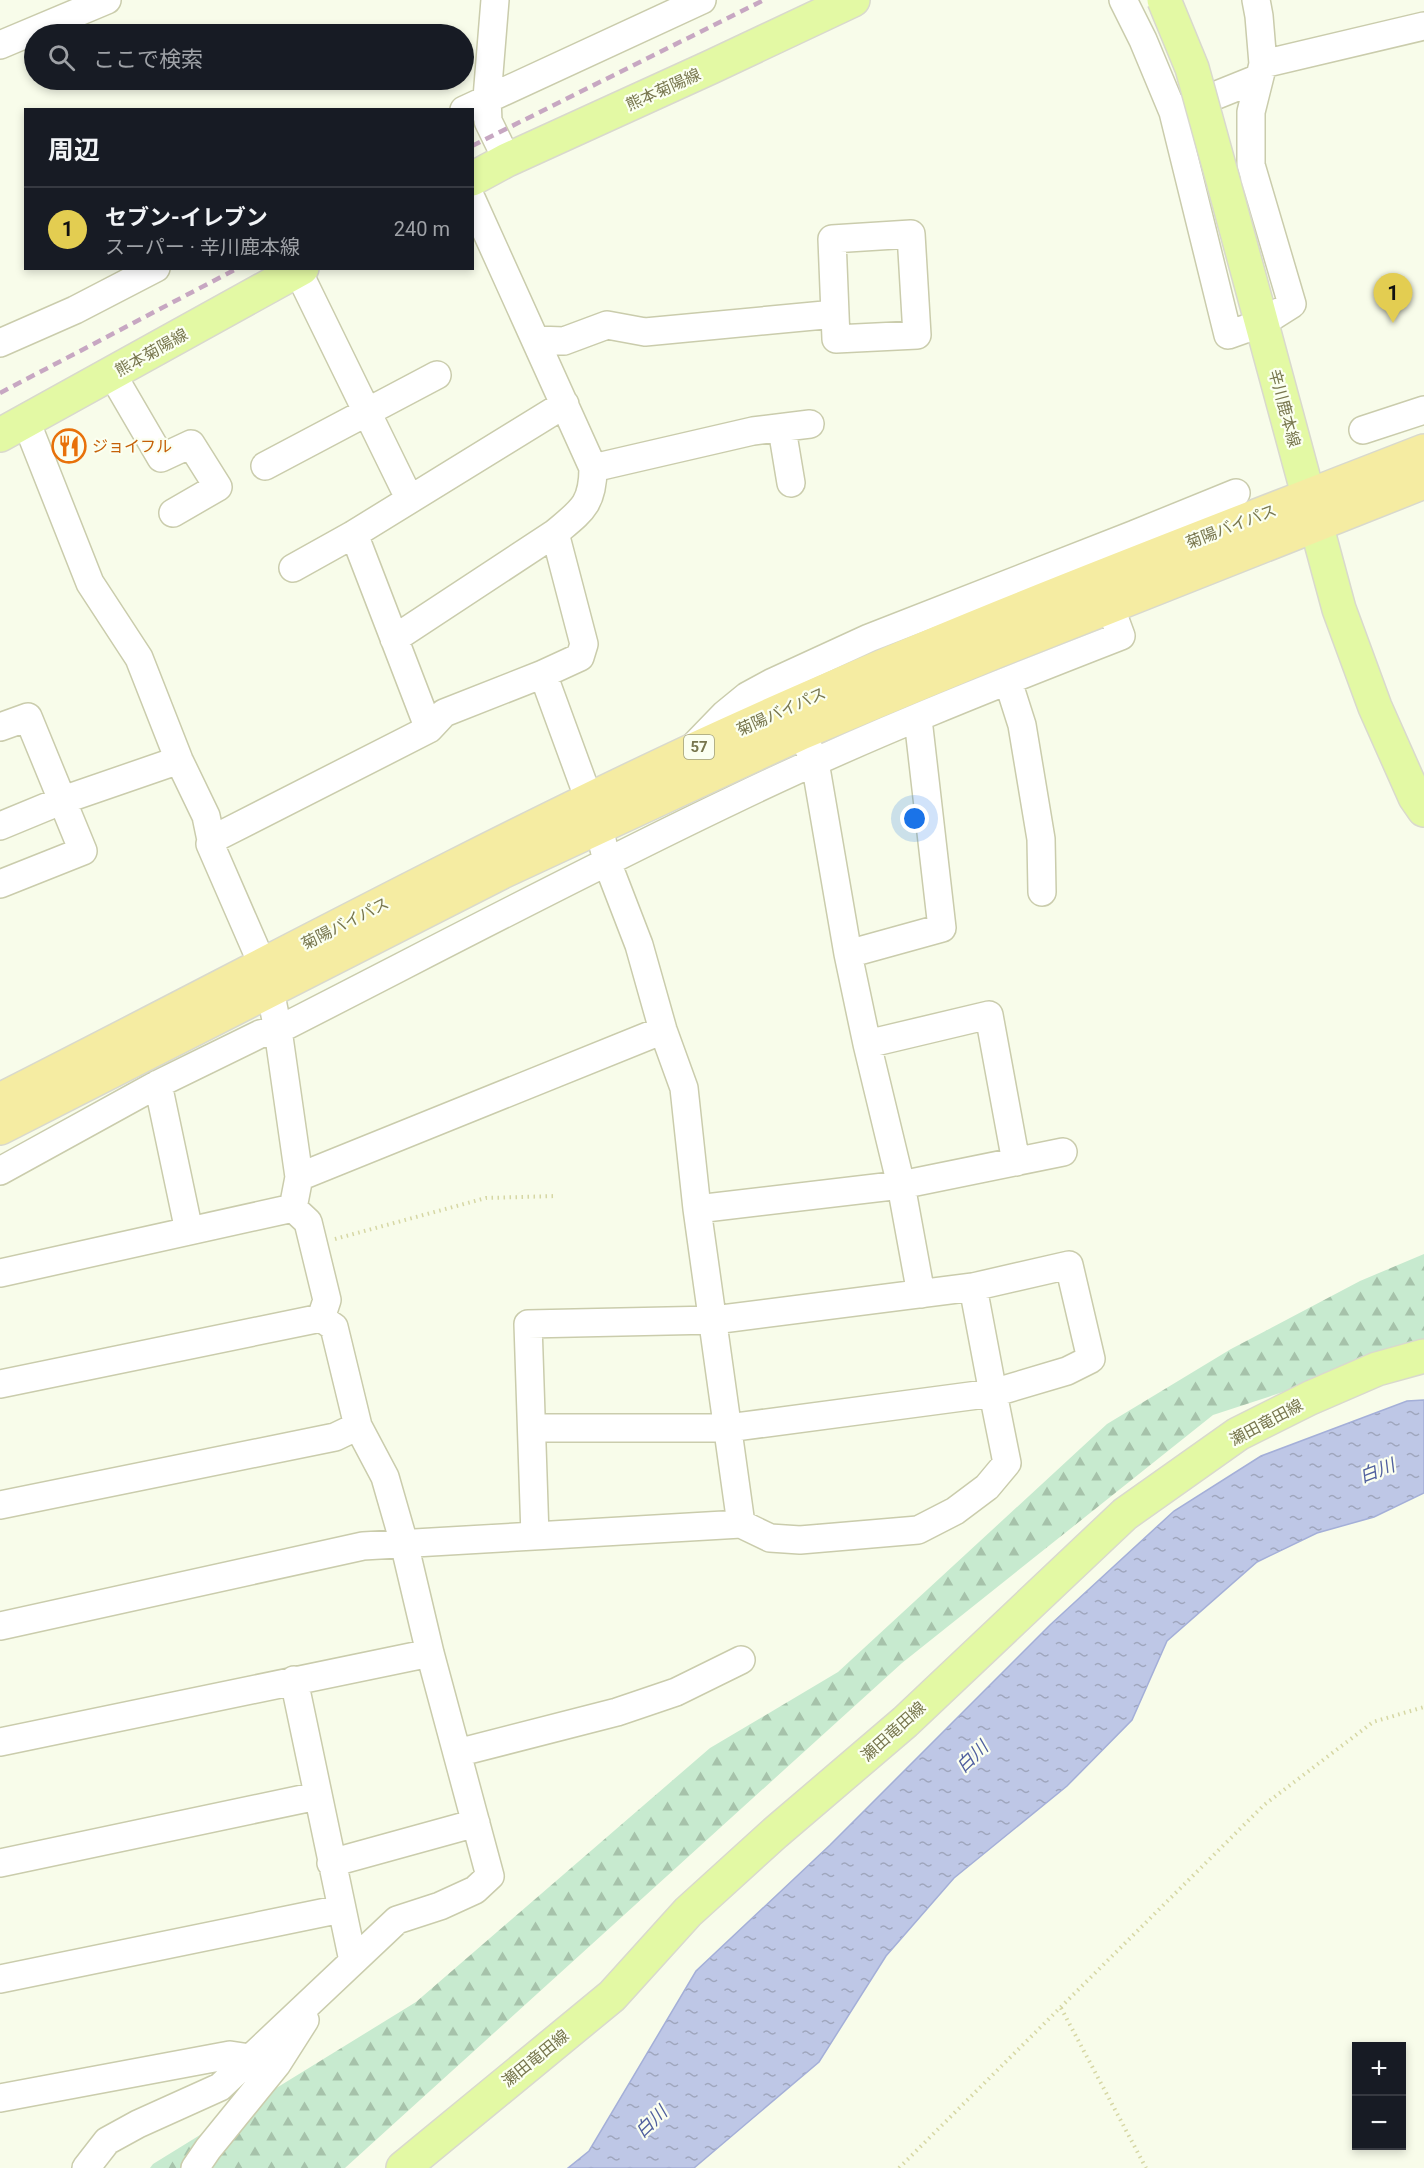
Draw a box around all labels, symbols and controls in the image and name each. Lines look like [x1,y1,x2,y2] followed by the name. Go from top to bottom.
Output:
[24,24,474,90] search box
[45,41,78,74] icon: search
[93,47,203,72] text: ここで検索
[623,65,704,114] street label: 熊本菊陽線
[48,135,100,165] text: 周辺
[105,205,268,230] text: セブン-イレブン
[62,217,73,241] text: 1
[394,217,450,241] text: 240 m
[105,235,300,259] text: スーパー · 辛川鹿本線
[1374,274,1412,323] pin: 1
[112,325,191,380] street label: 熊本菊陽線
[1265,367,1304,449] street label: 辛川鹿本線
[51,428,87,464] restaurant icon: ジョイフル
[92,437,172,456] place label: ジョイフル
[1183,500,1279,552] street label: 菊陽バイパス
[734,683,829,740] street label: 菊陽バイパス
[684,735,714,759] road number: 57
[900,804,929,833] your location
[298,893,392,954] street label: 菊陽バイパス
[1226,1395,1306,1450] street label: 瀬田竜田線
[1356,1454,1399,1487] water label: 白川
[857,1698,929,1765] street label: 瀬田竜田線
[951,1735,993,1777] water label: 白川
[498,2026,572,2091] street label: 瀬田竜田線
[1352,2042,1406,2150] map controls
[1352,2042,1406,2096] button: +
[1352,2096,1406,2150] button: −
[630,2100,672,2142] water label: 白川

